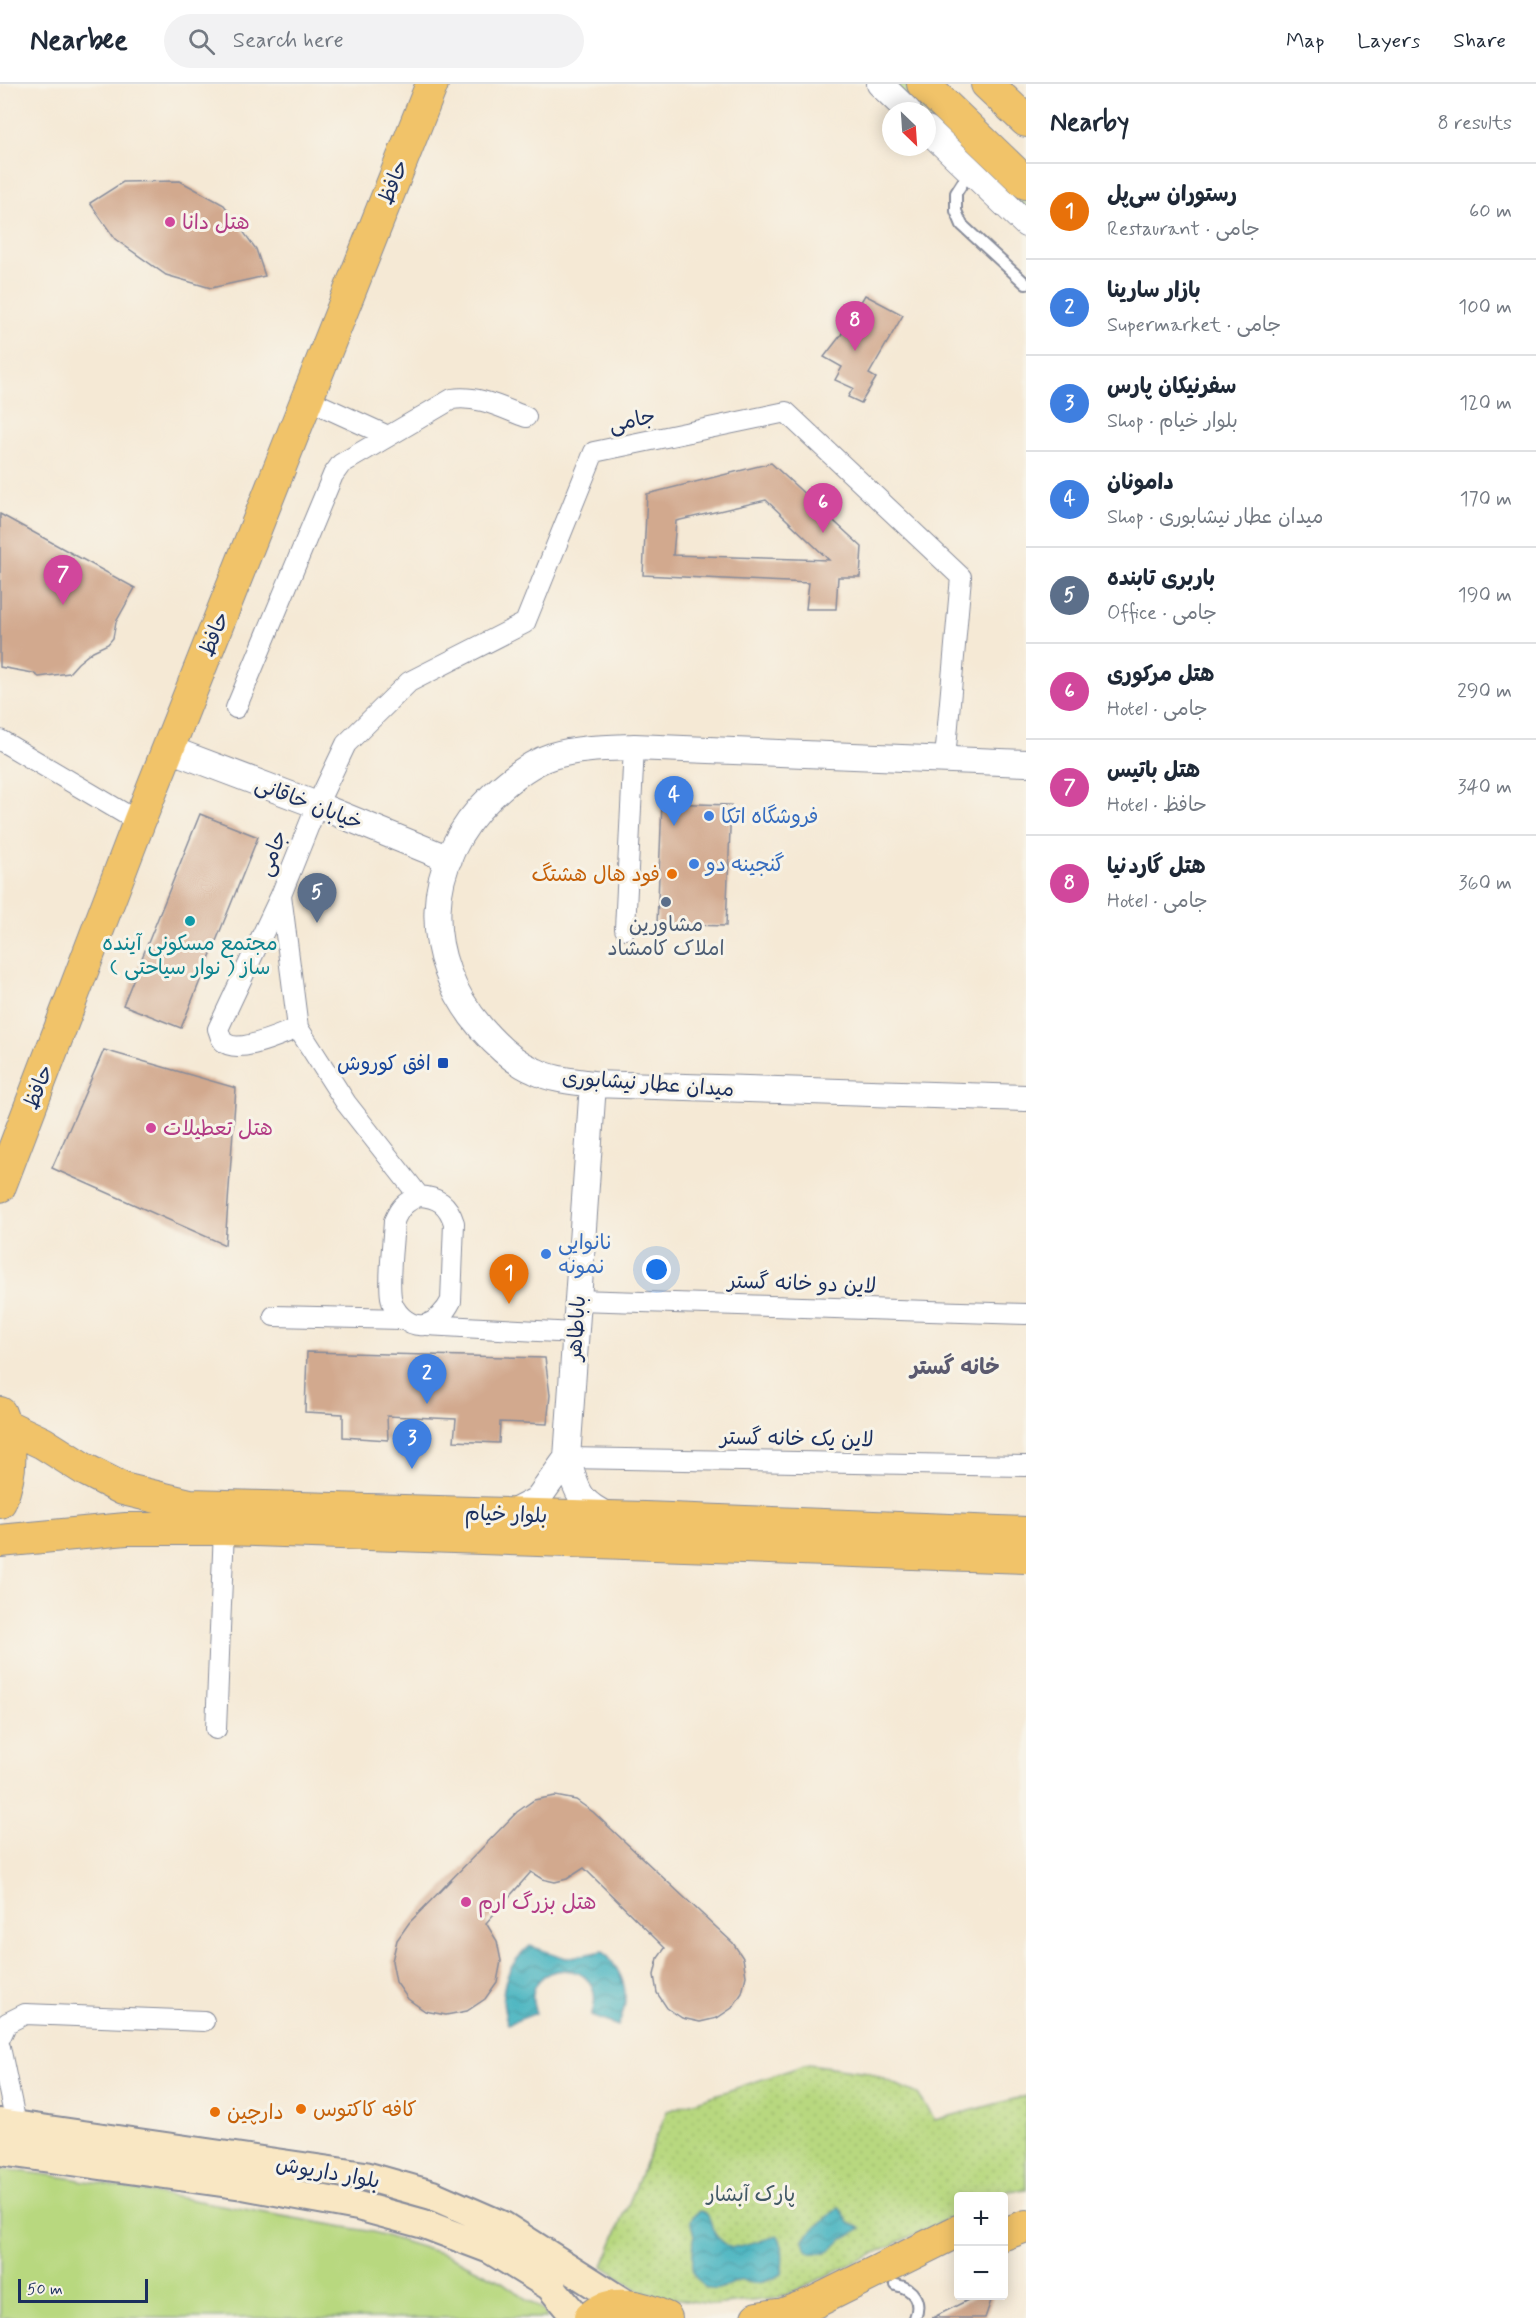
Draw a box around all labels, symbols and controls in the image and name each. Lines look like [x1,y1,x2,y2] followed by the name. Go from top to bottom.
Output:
[164,14,584,68] search box
[30,23,128,60] text: Nearbee
[185,25,218,58] icon: search
[233,27,344,55] text: Search here
[1286,27,1324,55] text: Map
[1357,27,1420,55] text: Layers
[1453,27,1506,55] text: Share
[882,102,936,156] north arrow
[1050,106,1129,140] text: Nearby
[1438,110,1512,137] text: 8 results
[372,156,416,209] street label: حافظ
[1107,181,1237,209] text: رستوران سی‌پل
[1065,198,1074,225] text: 1
[1469,198,1512,225] text: 60 m
[182,209,250,237] place label: هتل دانا
[163,215,177,229] marker: هتل دانا
[1107,216,1260,243] text: Restaurant · جامی
[1107,277,1201,305] text: بازار سارینا
[1065,294,1074,321] text: 2
[1458,294,1512,321] text: 100 m
[836,302,874,351] pin: 8
[1107,312,1281,339] text: Supermarket · جامی
[1107,373,1236,401] text: سفرنیکان پارس
[1065,390,1074,417] text: 3
[1459,390,1512,417] text: 120 m
[606,402,658,440] street label: جامی
[1107,408,1238,435] text: Shop · بلوار خیام
[1107,469,1174,497] text: دامونان
[804,484,842,533] pin: 6
[1064,486,1075,513] text: 4
[1460,486,1512,513] text: 170 m
[1107,504,1324,531] text: Shop · میدان عطار نیشابوری
[44,556,82,605] pin: 7
[1107,565,1215,593] text: باربری تابنده
[1064,582,1076,609] text: 5
[1458,582,1512,609] text: 190 m
[1107,600,1217,627] text: Office · جامی
[193,608,237,661] street label: حافظ
[1107,661,1214,689] text: هتل مرکوری
[1064,678,1075,705] text: 6
[1457,678,1512,705] text: 290 m
[1107,696,1208,723] text: Hotel · جامی
[1107,757,1200,785] text: هتل باتیس
[251,771,366,837] street label: خیابان خاقانی
[1063,774,1076,801] text: 7
[1457,774,1512,801] text: 340 m
[654,776,694,826] pin: 4
[1107,792,1207,819] text: Hotel · حافظ
[721,803,818,831] place label: فروشگاه اتکا
[702,809,716,823] marker: فروشگاه اتکا
[251,826,294,880] street label: جامی
[704,851,784,879] place label: گنجینه دو
[1107,853,1206,881] text: هتل گاردنیا
[687,857,701,871] marker: گنجینه دو
[532,861,660,889] place label: فود هال هشتگ
[665,867,679,881] marker: فود هال هشتگ
[1064,870,1075,897] text: 8
[1459,870,1512,897] text: 360 m
[298,874,336,923] pin: 5
[1107,888,1208,915] text: Hotel · جامی
[659,895,673,909] marker: مشاورین املاک کامشاد
[607,911,725,963] place label: مشاورین املاک کامشاد
[183,914,197,928] marker: مجتمع مسکونی آینده ساز ( نوار سیاحتی )
[102,930,278,982] place label: مجتمع مسکونی آینده ساز ( نوار سیاحتی )
[337,1050,431,1078] place label: افق کوروش
[436,1056,450,1070] marker: افق کوروش
[18,1061,60,1114] street label: حافظ
[561,1064,735,1104] street label: میدان عطار نیشابوری
[163,1115,273,1143] place label: هتل تعطیلات
[144,1121,158,1135] marker: هتل تعطیلات
[558,1229,613,1281] place label: نانوایی نمونه
[539,1247,553,1261] marker: نانوایی نمونه
[490,1254,528,1304] pin: 1
[642,1255,671,1284] your location
[725,1267,877,1301] street label: لاین دو خانه گستر
[561,1294,593,1364] street label: باباطاهر
[908,1353,1000,1382] district label: خانه گستر
[408,1354,446,1404] pin: 2
[392,1420,432,1469] pin: 3
[718,1424,874,1454] street label: لاین یک خانه گستر
[464,1500,548,1531] street label: بلوار خیام
[478,1889,597,1918] place label: هتل بزرگ ارم
[459,1895,473,1909] marker: هتل بزرگ ارم
[313,2096,417,2124] place label: کافه کاکتوس
[227,2099,284,2127] place label: دارچین
[294,2102,308,2116] marker: کافه کاکتوس
[208,2105,222,2119] marker: دارچین
[274,2150,382,2196] street label: بلوار داریوش
[705,2181,795,2209] park label: پارک آبشار
[954,2192,1008,2300] map controls
[954,2192,1008,2246] button: +
[954,2246,1008,2300] button: −
[18,2276,148,2304] scale bar
[27,2279,63,2300] text: 50 m

